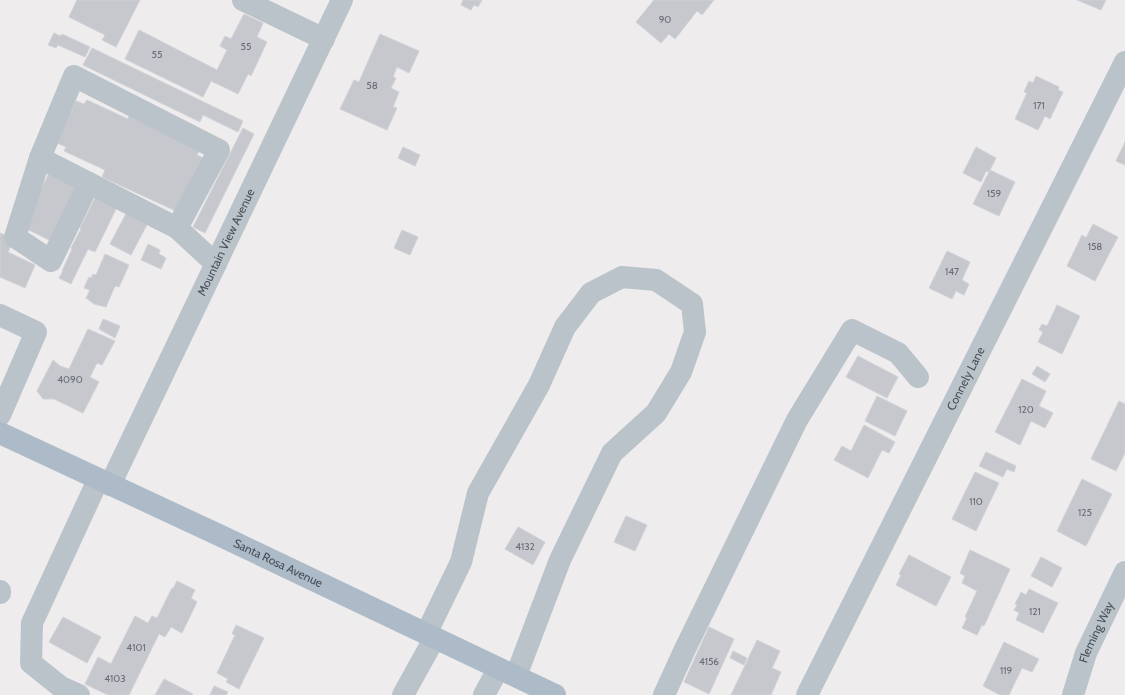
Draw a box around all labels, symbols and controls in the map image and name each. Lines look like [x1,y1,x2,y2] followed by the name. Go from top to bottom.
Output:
[659,13,671,26] house number: 90
[241,40,251,53] house number: 55
[152,48,162,61] house number: 55
[366,79,378,92] house number: 58
[1033,99,1045,112] house number: 171
[194,186,258,298] street label: Mountain View Avenue
[987,187,1001,200] house number: 159
[1088,240,1102,253] house number: 158
[945,265,959,278] house number: 147
[943,344,988,413] street label: Connely Lane
[57,373,83,386] house number: 4090
[1018,403,1034,416] house number: 120
[969,495,983,508] house number: 110
[1078,506,1092,519] house number: 125
[231,535,325,590] street label: Santa Rosa Avenue
[515,540,535,553] house number: 4132
[1075,599,1117,665] street label: Fleming Way
[1029,605,1041,618] house number: 121
[126,641,146,654] house number: 4101
[699,655,719,668] house number: 4156
[1000,664,1012,677] house number: 119
[104,672,126,685] house number: 4103

